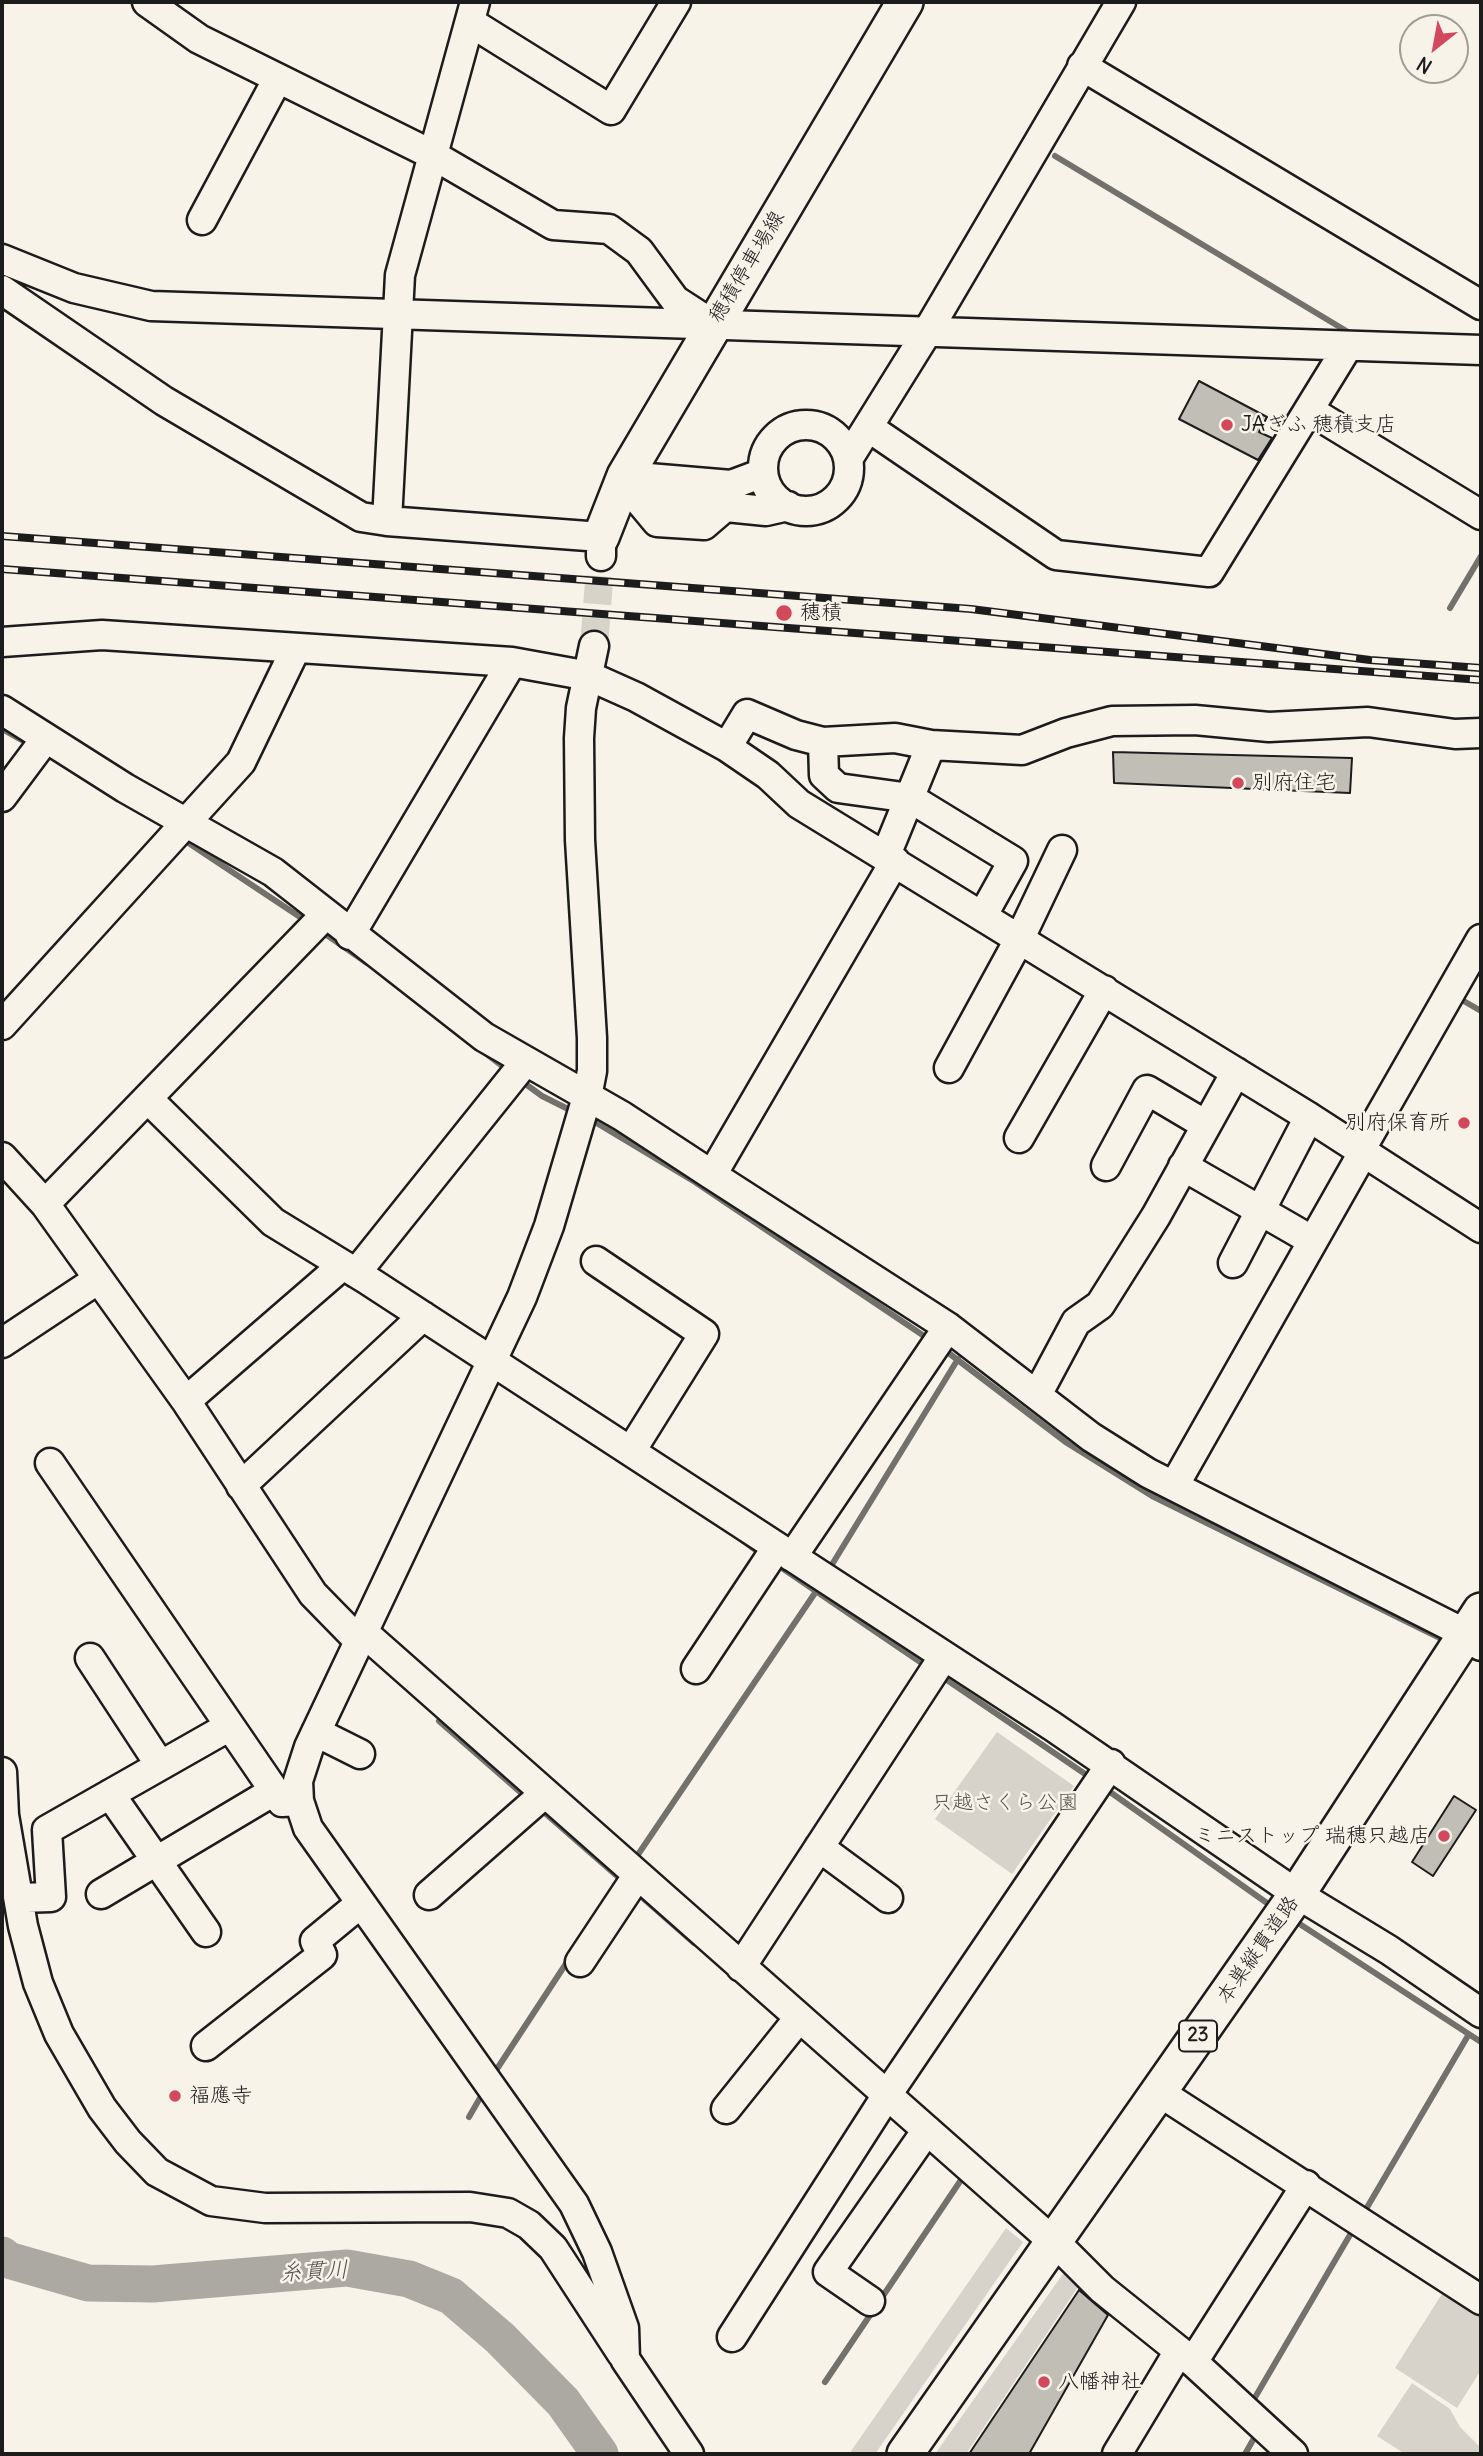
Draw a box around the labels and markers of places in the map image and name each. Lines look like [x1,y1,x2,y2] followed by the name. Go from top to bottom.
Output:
[1241,412,1396,438] place label: JAぎふ 穂積支店
[1219,417,1235,433] marker: JAぎふ 穂積支店
[800,600,842,626] place label: 穂積
[774,603,794,623] marker: 穂積
[1252,770,1336,796] place label: 別府住宅
[1230,775,1246,791] marker: 別府住宅
[1345,1110,1450,1136] place label: 別府保育所
[1456,1115,1472,1131] marker: 別府保育所
[1194,1823,1430,1849] place label: ミニストップ 瑞穂只越店
[1436,1828,1452,1844] marker: ミニストップ 瑞穂只越店
[189,2083,252,2109] place label: 福應寺
[167,2088,183,2104] marker: 福應寺
[1058,2369,1142,2395] place label: 八幡神社
[1036,2374,1052,2390] marker: 八幡神社

